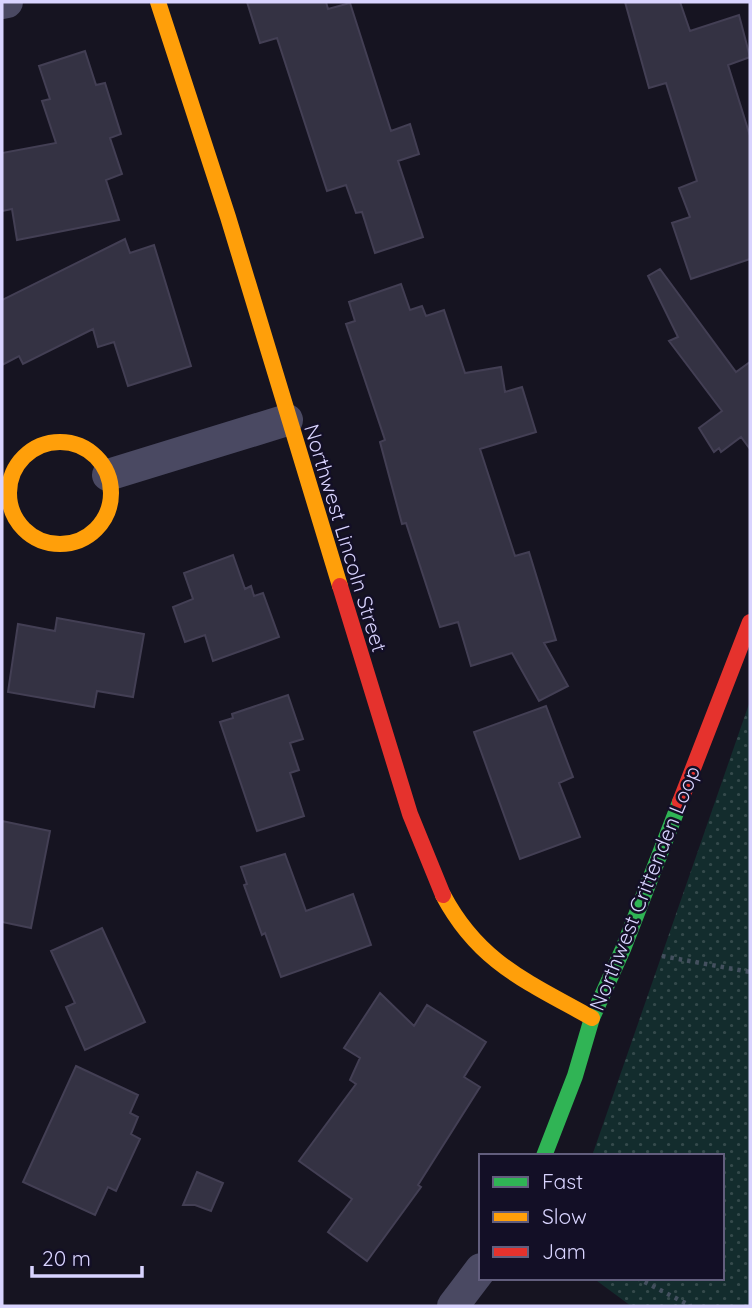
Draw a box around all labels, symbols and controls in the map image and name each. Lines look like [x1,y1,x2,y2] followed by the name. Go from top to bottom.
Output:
[299,421,393,655] street label: Northwest Lincoln Street
[583,762,705,1014] street label: Northwest Crittenden Loop
[479,1154,724,1280] legend
[542,1168,583,1194] text: Fast
[542,1203,587,1229] text: Slow
[32,1234,142,1278] scale bar
[542,1238,586,1264] text: Jam
[42,1245,91,1271] text: 20 m

